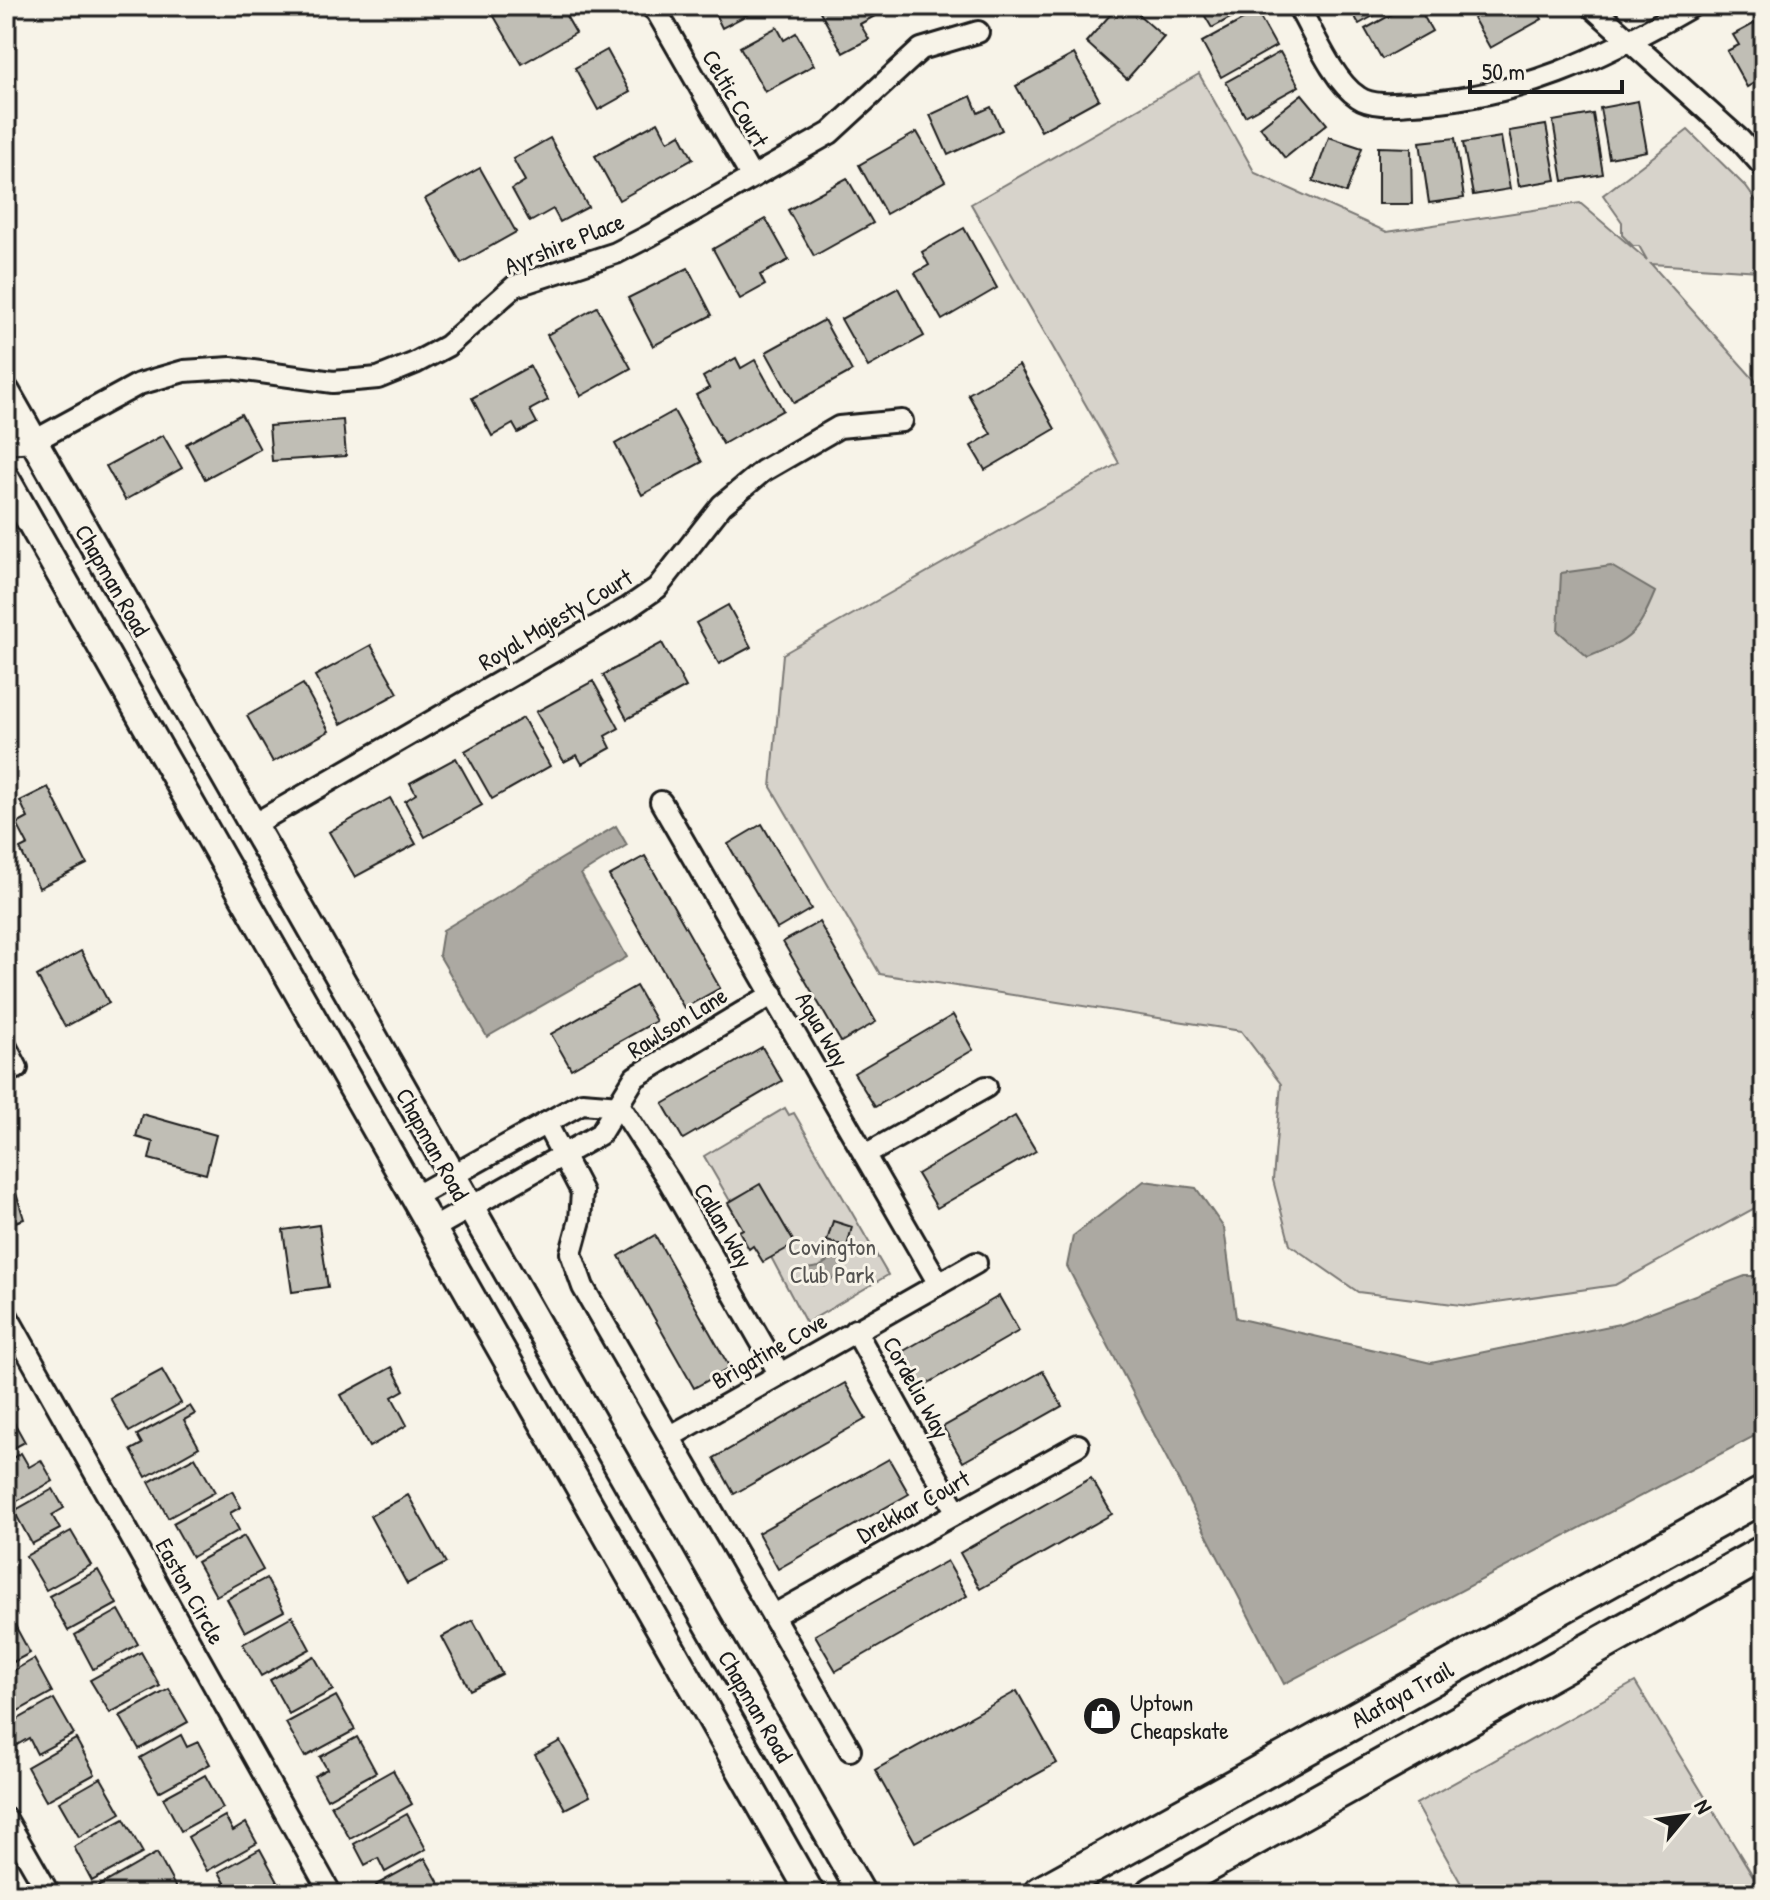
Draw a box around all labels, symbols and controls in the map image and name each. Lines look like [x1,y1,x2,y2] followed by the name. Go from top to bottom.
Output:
[695,43,777,153] street label: Celtic Court
[1470,44,1622,94] scale bar
[1482,55,1525,87] text: 50 m
[499,204,629,281] street label: Ayrshire Place
[68,518,158,642] street label: Chapman Road
[472,560,638,678] street label: Royal Majesty Court
[621,979,733,1065] street label: Rawlson Lane
[789,986,857,1072] street label: Aqua Way
[389,1082,477,1206] street label: Chapman Road
[687,1177,761,1273] street label: Callan Way
[788,1230,876,1290] park label: Covington Club Park
[705,1304,833,1396] street label: Brigatine Cove
[876,1330,958,1444] street label: Cordelia Way
[851,1462,976,1550] street label: Drekkar Court
[149,1532,233,1650] street label: Easton Circle
[711,1644,801,1768] street label: Chapman Road
[1345,1652,1459,1735] street label: Alafaya Trail
[1130,1686,1229,1746] place label: Uptown Cheapskate
[1081,1695,1123,1737] shop icon: Uptown Cheapskate
[1646,1776,1726,1856] north arrow
[1688,1794,1720,1819] text: N

